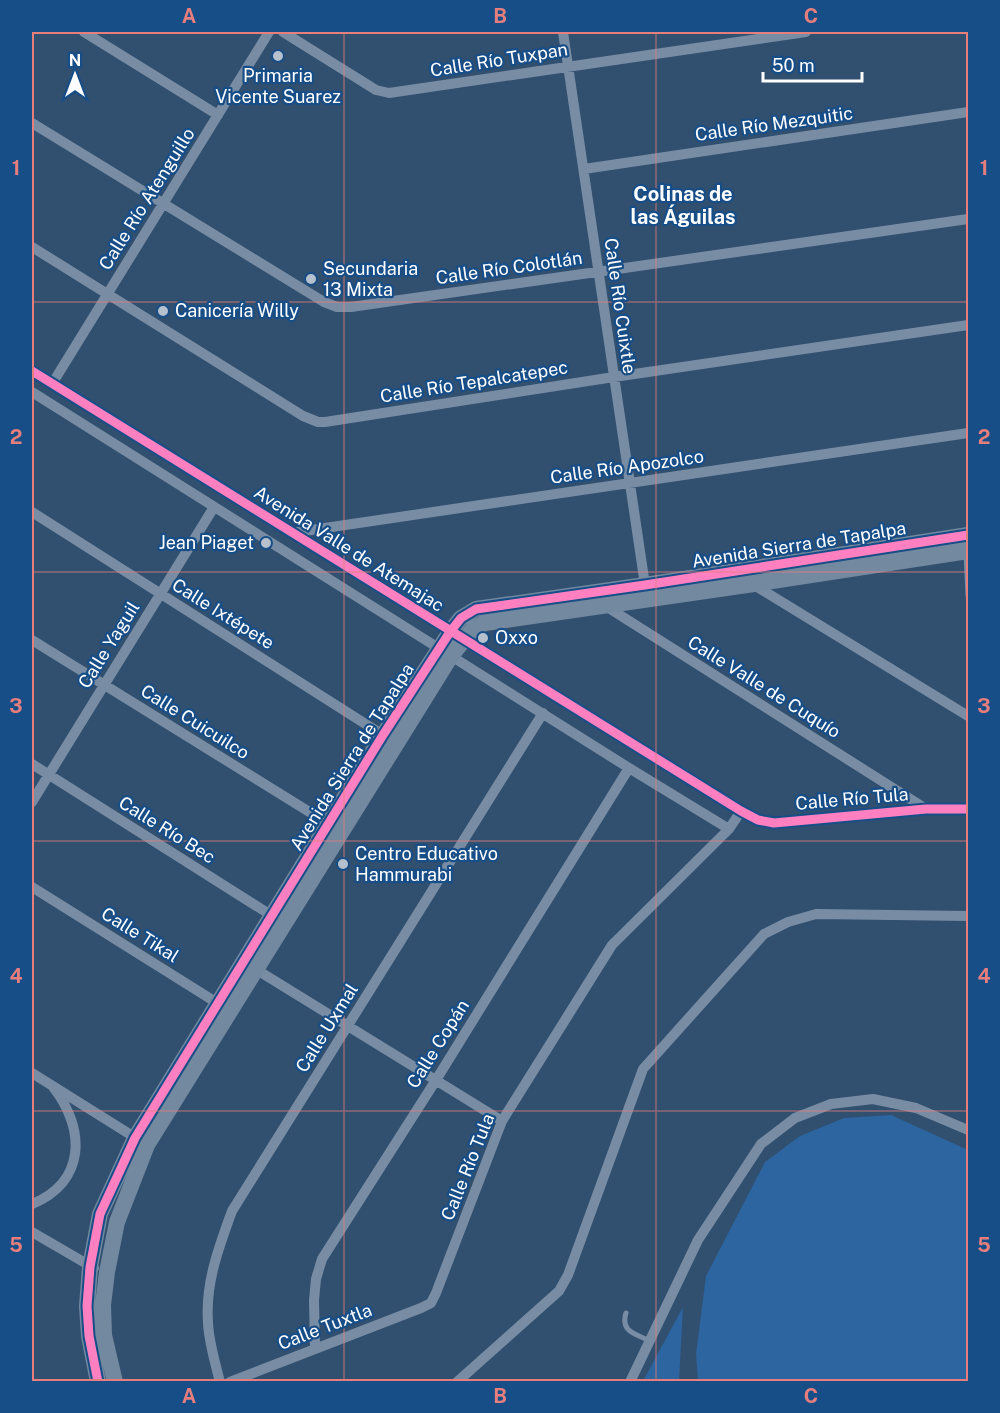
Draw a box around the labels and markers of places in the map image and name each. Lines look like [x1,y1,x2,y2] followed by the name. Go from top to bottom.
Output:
[271,49,285,63] marker: Primaria Vicente Suarez
[215,65,341,107] place label: Primaria Vicente Suarez
[323,258,418,300] place label: Secundaria 13 Mixta
[304,272,318,286] marker: Secundaria 13 Mixta
[175,300,299,321] place label: Canicería Willy
[156,304,170,318] marker: Canicería Willy
[159,532,254,553] place label: Jean Piaget
[259,536,273,550] marker: Jean Piaget
[495,627,538,648] place label: Oxxo
[476,631,490,645] marker: Oxxo
[355,843,498,885] place label: Centro Educativo Hammurabi
[336,857,350,871] marker: Centro Educativo Hammurabi

